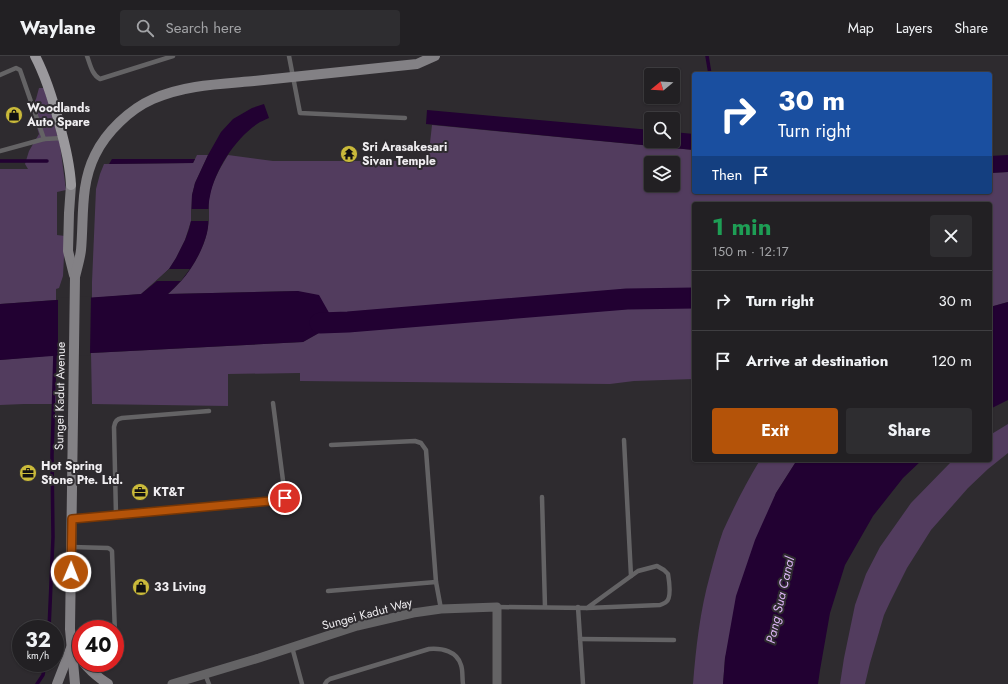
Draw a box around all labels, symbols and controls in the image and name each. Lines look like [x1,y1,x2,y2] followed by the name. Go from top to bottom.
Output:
[120,10,400,46] search box
[20,14,96,41] text: Waylane
[134,17,156,39] icon: search
[166,17,241,39] text: Search here
[848,18,874,38] text: Map
[896,18,932,38] text: Layers
[954,18,988,38] text: Share
[644,68,680,104] north arrow
[644,68,680,192] map controls
[778,80,845,121] text: 30 m
[712,88,764,140] icon: right
[26,99,90,131] place label: Woodlands Auto Spare
[4,105,24,125] shop icon: Woodlands Auto Spare
[644,112,680,148] button: search
[778,118,850,144] text: Turn right
[362,138,447,170] place label: Sri Arasakesari Sivan Temple
[339,144,359,164] temple icon: Sri Arasakesari Sivan Temple
[644,156,680,192] button: layers
[712,164,742,186] text: Then
[750,164,772,186] icon: arrive
[712,209,772,244] text: 1 min
[930,215,972,257] button: close
[712,242,789,261] text: 150 m · 12:17
[712,290,734,312] icon: right
[746,290,814,312] text: Turn right
[939,290,972,312] text: 30 m
[50,342,70,450] street label: Sungei Kadut Avenue
[712,350,734,372] icon: arrive
[746,350,888,372] text: Arrive at destination
[932,350,972,372] text: 120 m
[712,408,838,454] button: Exit
[846,408,972,454] button: Share
[41,457,123,489] place label: Hot Spring Stone Pte. Ltd.
[18,463,38,483] office icon: Hot Spring Stone Pte. Ltd.
[268,481,302,515] pin
[130,482,150,502] office icon: KT&T
[153,483,185,501] place label: KT&T
[274,487,296,509] icon: arrive
[50,551,92,593] position arrow
[761,554,799,645] water label: Pang Sua Canal
[131,577,151,597] shop icon: 33 Living
[154,578,206,596] place label: 33 Living
[320,593,415,635] street label: Sungei Kadut Way
[72,620,124,672] speed limit sign: 40
[25,626,51,655] text: 32
[27,648,49,663] text: km/h

